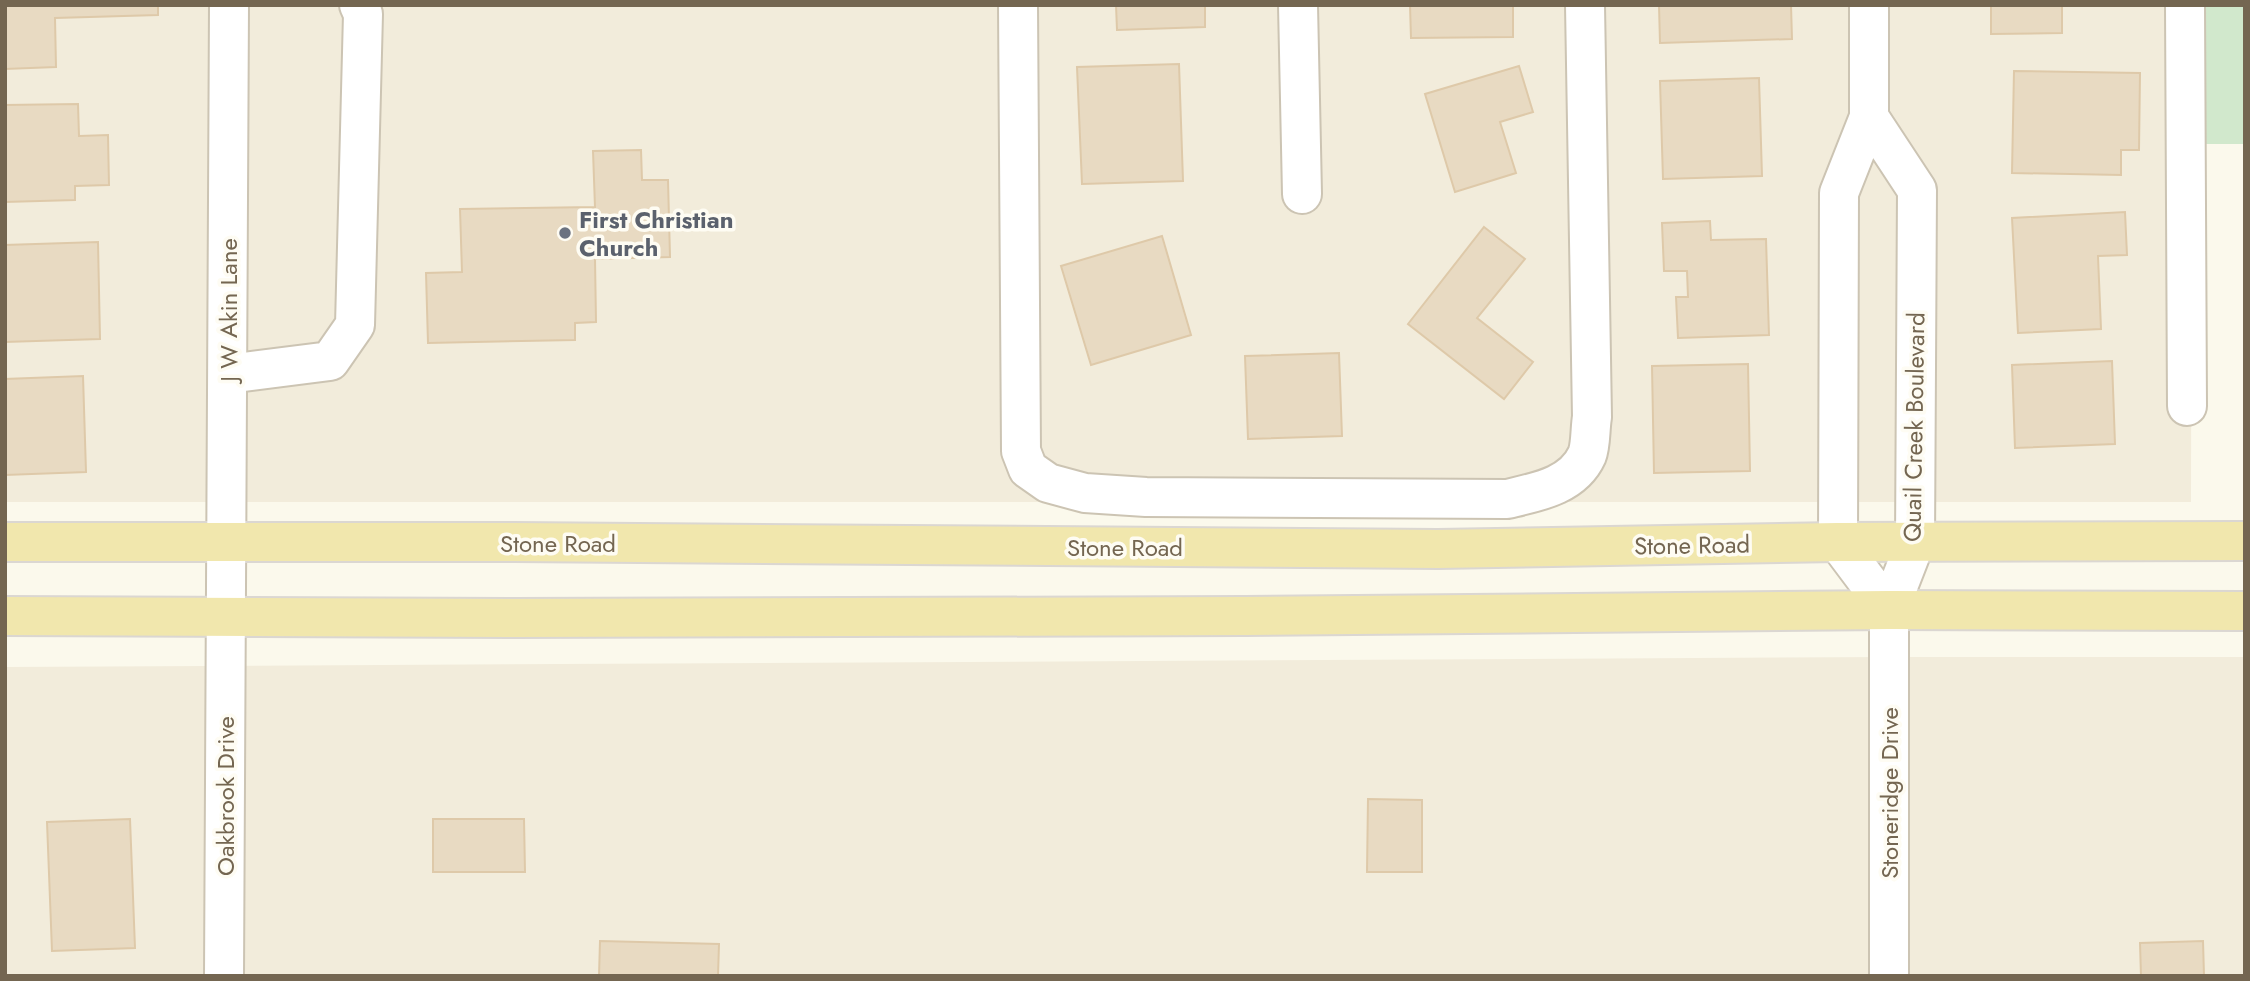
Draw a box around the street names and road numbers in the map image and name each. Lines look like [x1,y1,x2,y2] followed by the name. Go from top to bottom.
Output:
[211,238,246,385] street label: J W Akin Lane
[1895,312,1933,542] street label: Quail Creek Boulevard
[500,526,616,561] street label: Stone Road
[1634,526,1750,564] street label: Stone Road
[1067,530,1183,565] street label: Stone Road
[1872,707,1907,879] street label: Stoneridge Drive
[208,716,243,876] street label: Oakbrook Drive

